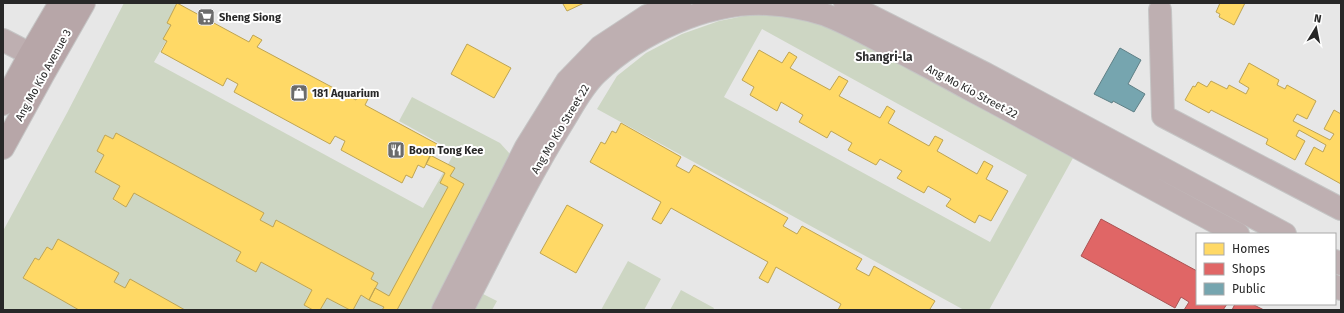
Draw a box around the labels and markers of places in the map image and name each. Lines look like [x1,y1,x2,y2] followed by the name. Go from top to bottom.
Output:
[196,7,216,27] supermarket icon: Sheng Siong
[219,11,282,24] place label: Sheng Siong
[289,83,309,103] shop icon: 181 Aquarium
[312,87,379,100] place label: 181 Aquarium
[386,140,406,160] restaurant icon: Boon Tong Kee
[409,144,483,157] place label: Boon Tong Kee

